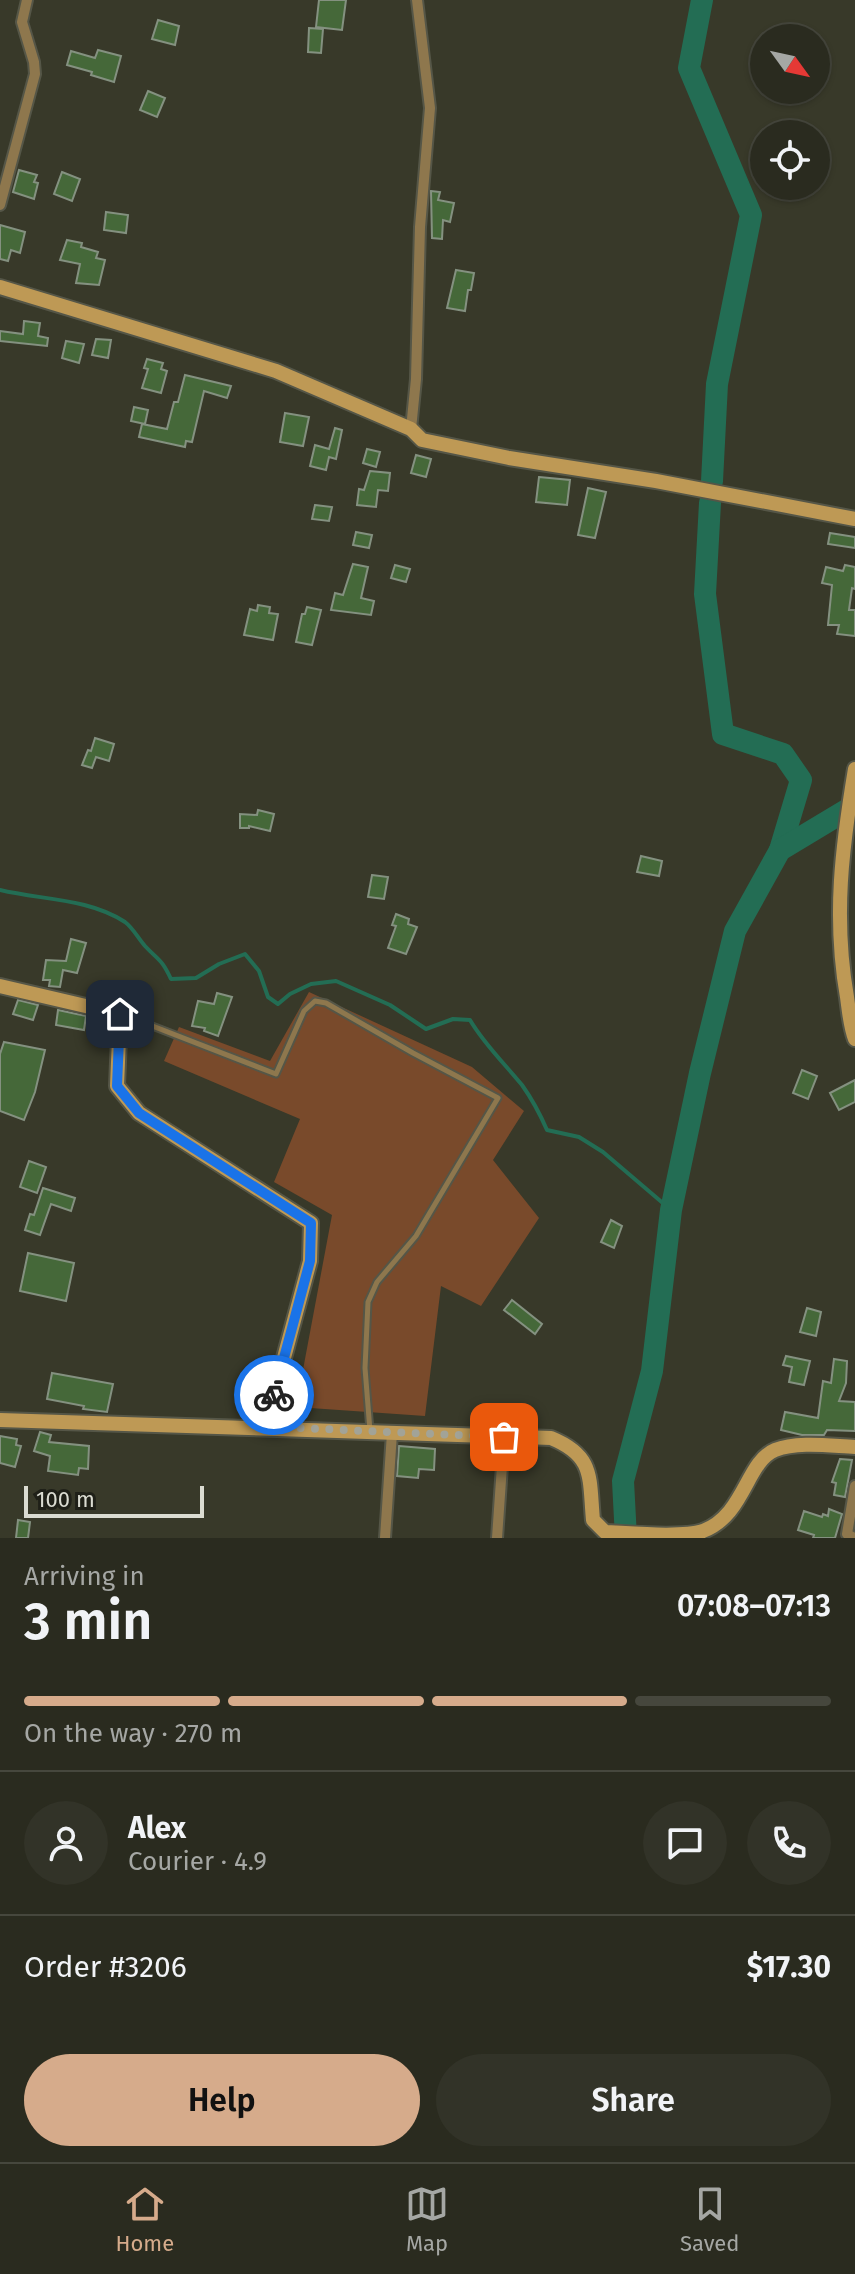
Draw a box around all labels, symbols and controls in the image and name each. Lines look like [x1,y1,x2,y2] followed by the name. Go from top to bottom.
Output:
[750,24,830,104] north arrow
[750,24,830,200] map controls
[750,120,830,200] button: locate
[86,980,154,1048] pin
[98,992,142,1036] icon: home
[234,1355,314,1435] courier
[252,1373,296,1417] icon: bike
[470,1403,538,1471] pin
[482,1415,526,1459] icon: bag
[24,1482,204,1518] scale bar
[36,1486,95,1513] text: 100 m
[24,1561,145,1592] text: Arriving in
[677,1588,831,1624] text: 07:08–07:13
[24,1590,152,1653] text: 3 min
[24,1718,242,1749] text: On the way · 270 m
[24,1801,108,1885] button: person
[643,1801,727,1885] button: chat
[747,1801,831,1885] button: phone
[128,1810,186,1846] text: Alex
[128,1846,267,1877] text: Courier · 4.9
[24,1949,187,1985] text: Order #3206
[747,1949,831,1985] text: $17.30
[24,2054,420,2146] button: Help
[436,2054,831,2146] button: Share
[115,2182,174,2257] tab: Home
[405,2182,449,2257] tab: Map
[680,2182,740,2257] tab: Saved

